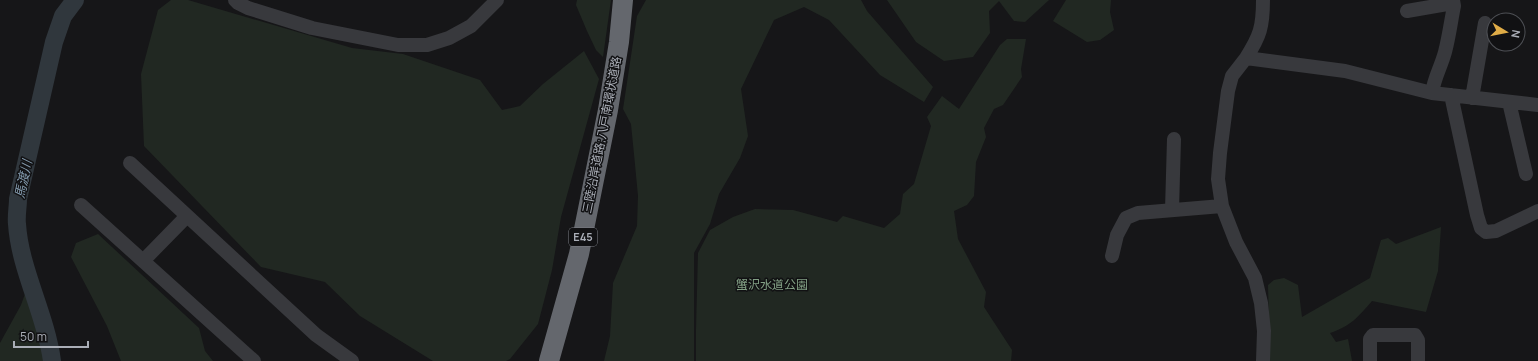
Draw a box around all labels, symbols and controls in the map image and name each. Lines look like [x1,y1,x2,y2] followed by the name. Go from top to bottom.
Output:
[1486,12,1526,52] north arrow
[1508,29,1524,39] text: N
[578,55,625,215] street label: 三陸沿岸道路;八戸南環状道路
[10,156,36,200] water label: 馬渡川
[569,228,597,246] road number: E45
[736,276,808,293] park label: 蟹沢水道公園
[14,323,88,349] scale bar
[20,328,47,345] text: 50 m

